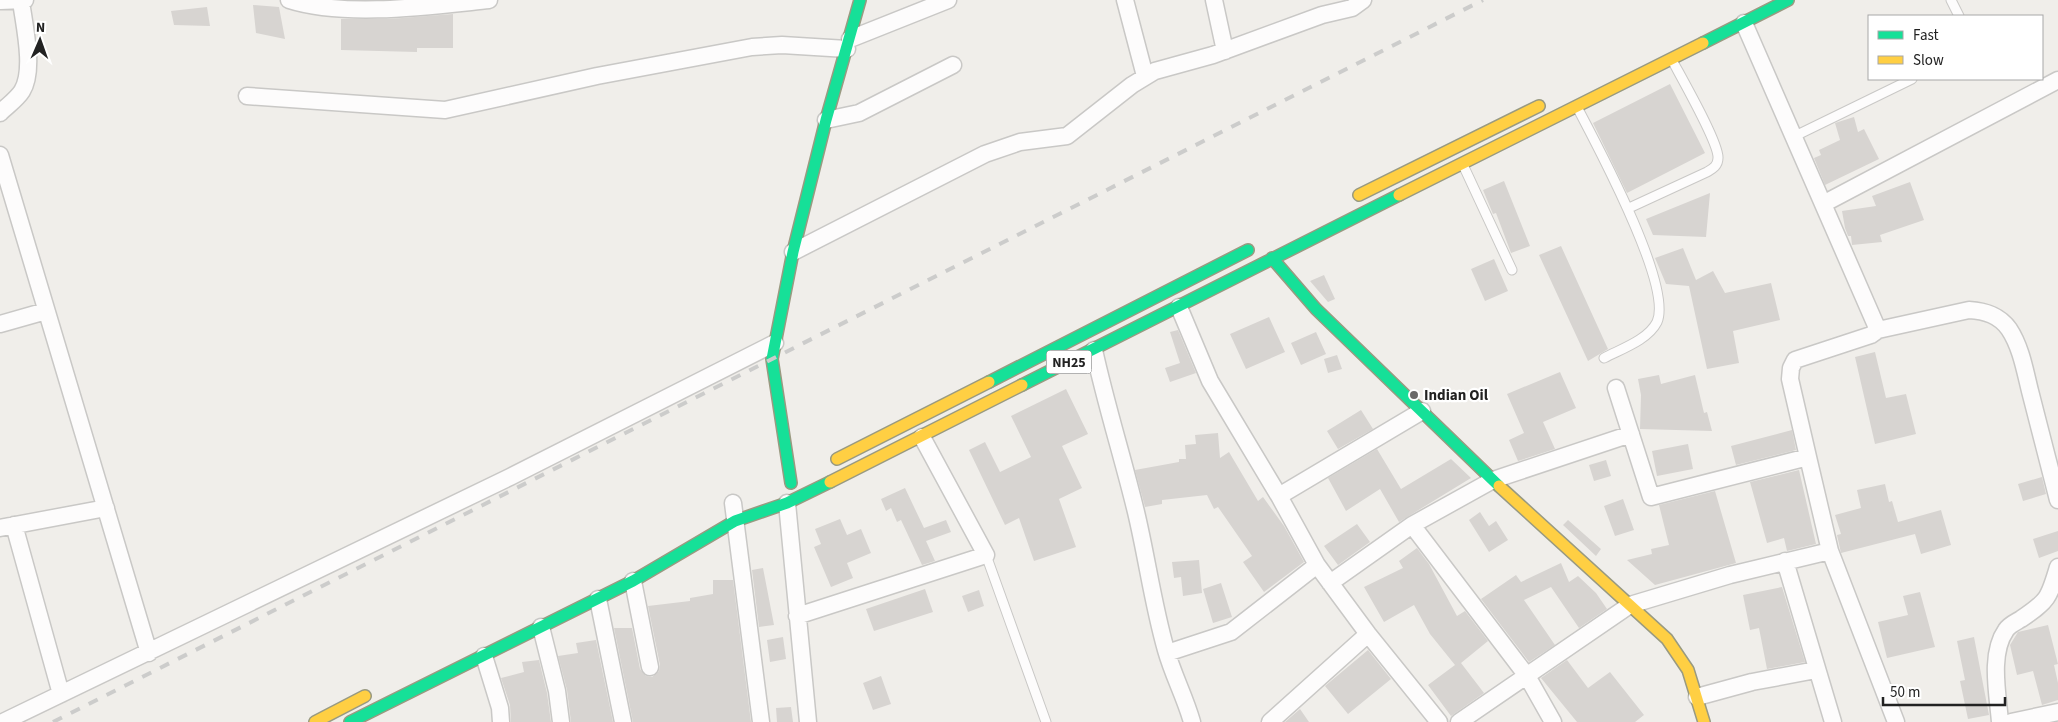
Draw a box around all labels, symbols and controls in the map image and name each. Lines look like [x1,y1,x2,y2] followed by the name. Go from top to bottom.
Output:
[15,15,65,65] north arrow
[1868,15,2043,80] legend
[35,18,45,38] text: N
[1913,25,1939,46] text: Fast
[1913,50,1944,71] text: Slow
[1046,351,1092,374] road number: NH25
[1424,385,1489,406] place label: Indian Oil
[1408,389,1420,401] marker: Indian Oil
[1883,674,2006,706] scale bar
[1890,682,1920,703] text: 50 m

